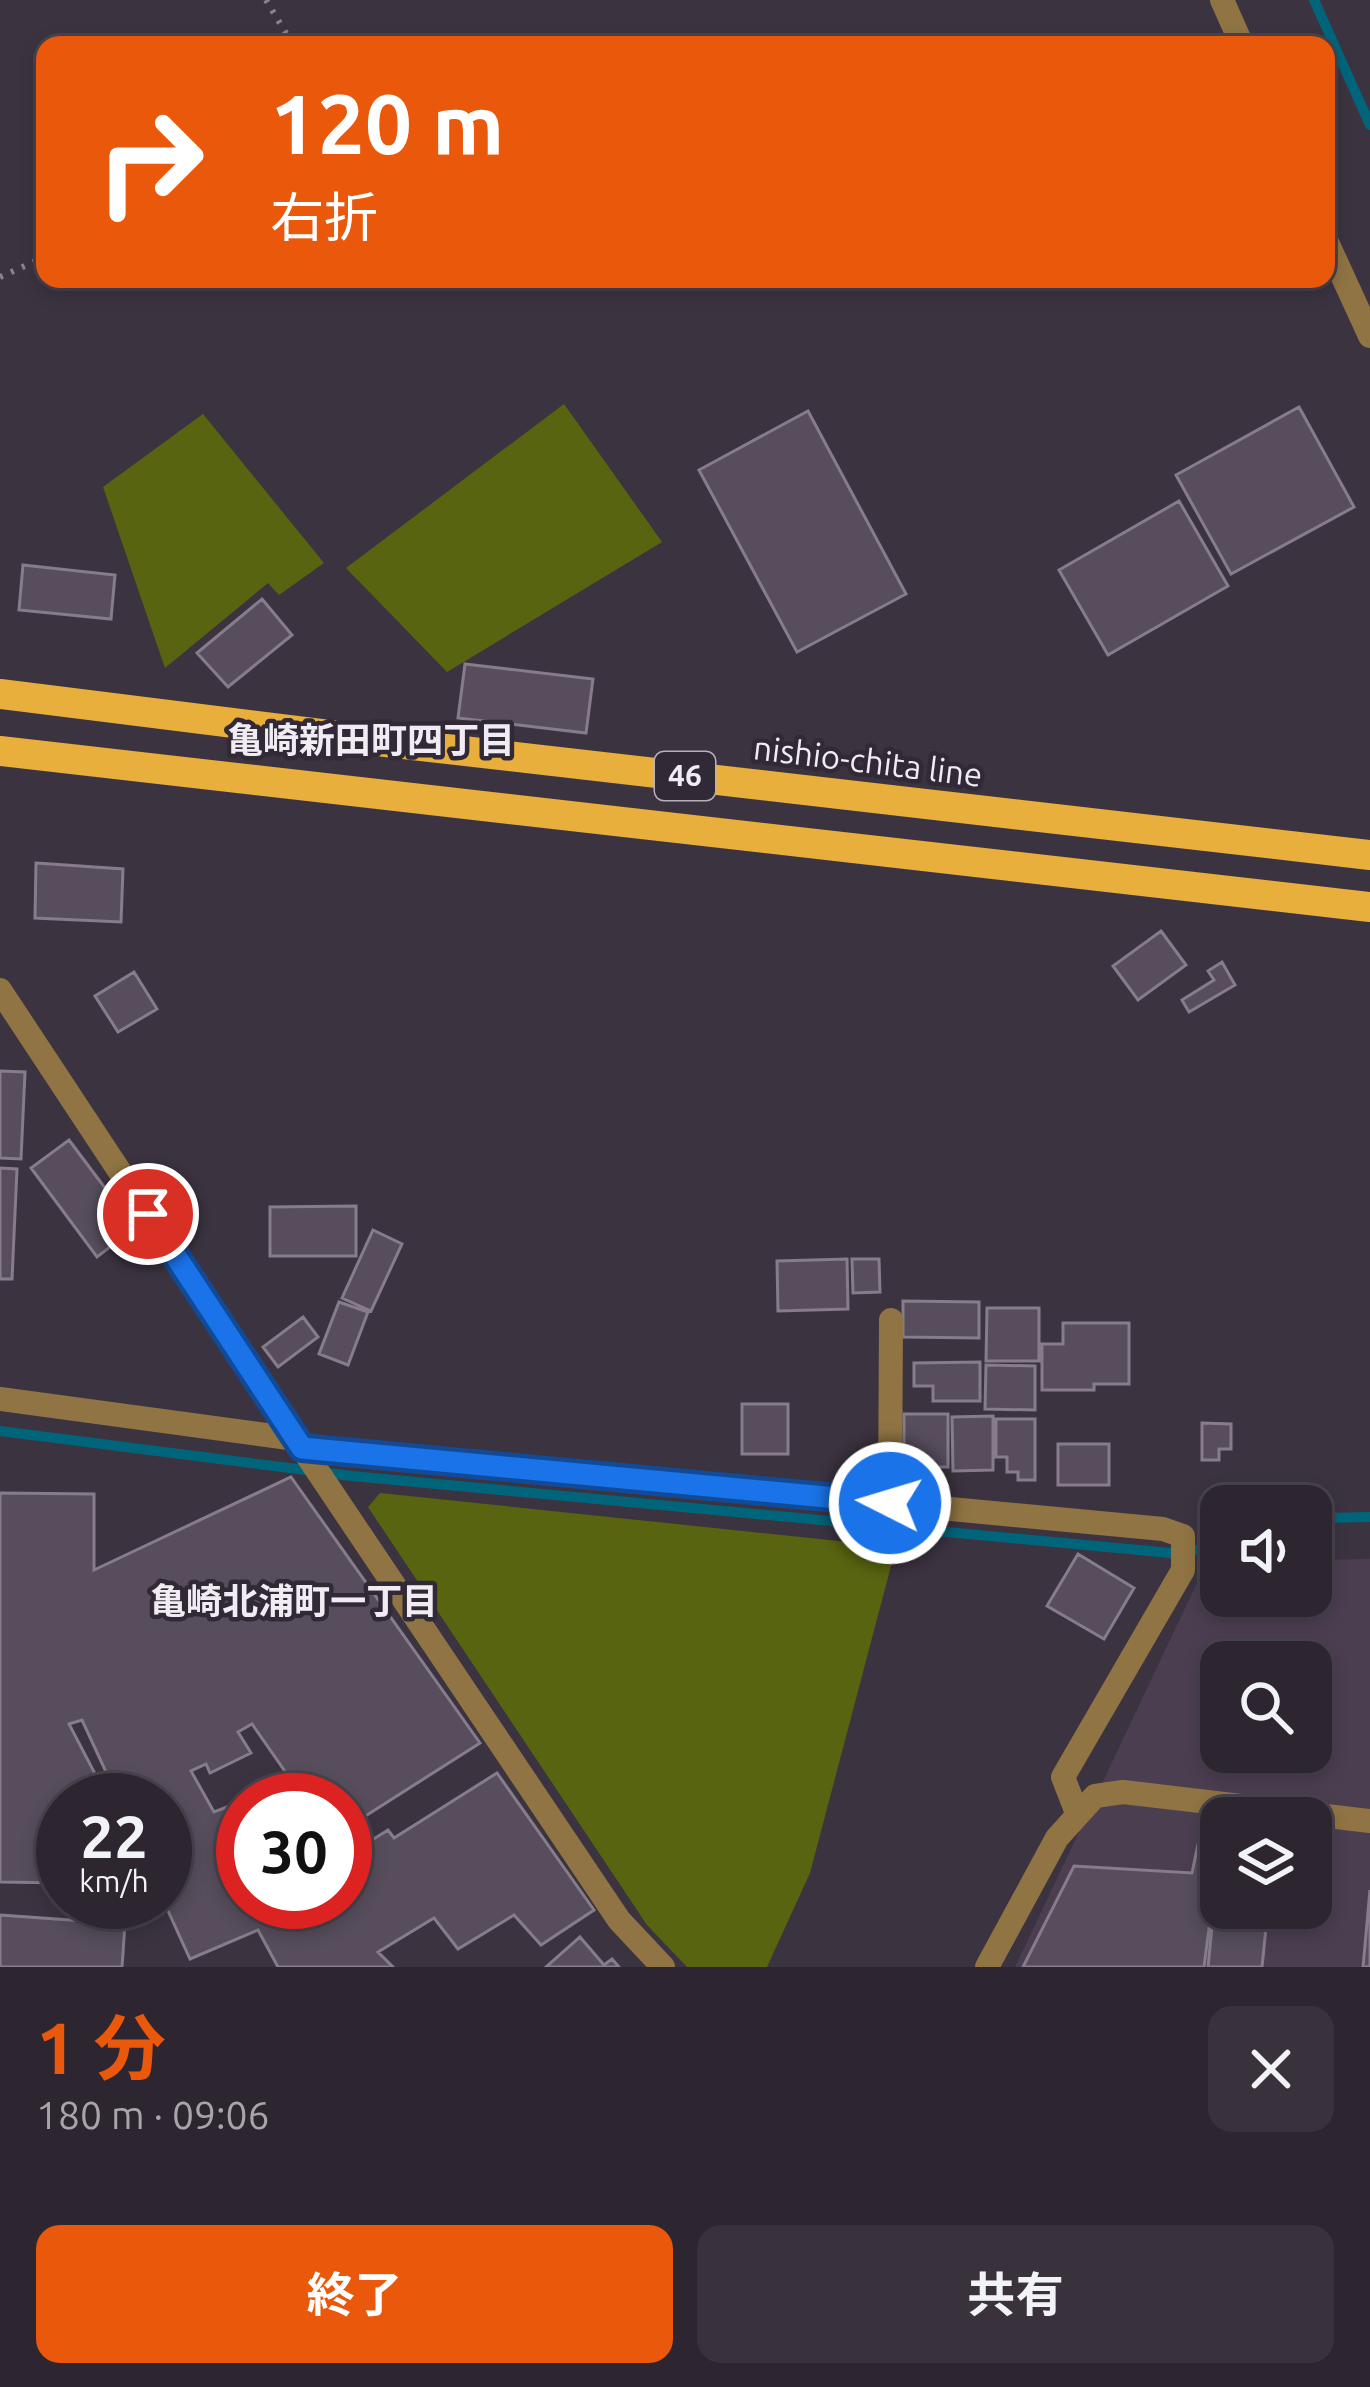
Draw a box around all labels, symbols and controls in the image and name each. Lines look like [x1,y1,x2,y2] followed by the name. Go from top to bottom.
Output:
[270,76,504,170] text: 120 m
[72,84,228,240] icon: right
[270,187,378,247] text: 右折
[227,719,515,760] district label: 亀崎新田町四丁目
[752,728,985,793] street label: nishio-chita line
[655,752,715,800] road number: 46
[97,1163,199,1265] pin
[115,1181,181,1247] icon: arrive
[827,1440,953,1566] position arrow
[1200,1485,1332,1929] map controls
[1200,1485,1332,1617] button: sound
[150,1580,438,1621] district label: 亀崎北浦町一丁目
[1200,1641,1332,1773] button: search
[216,1773,372,1929] speed limit sign: 30
[1200,1797,1332,1929] button: layers
[80,1802,148,1869] text: 22
[79,1864,149,1898] text: km/h
[1208,2006,1334,2132] button: close
[36,2007,166,2088] text: 1 分
[36,2093,270,2136] text: 180 m · 09:06
[36,2225,673,2363] button: 終了
[697,2225,1334,2363] button: 共有

